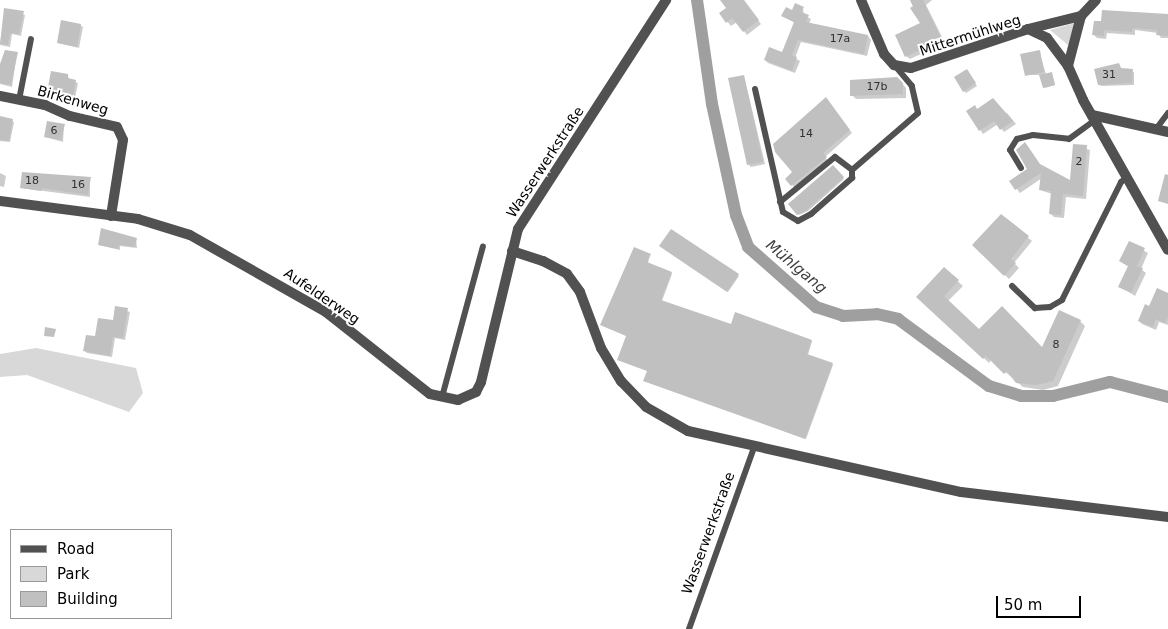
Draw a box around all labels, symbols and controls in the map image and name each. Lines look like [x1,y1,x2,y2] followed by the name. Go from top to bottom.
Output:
[917,11,1023,59] street label: Mittermühlweg
[830,32,850,46] house number: 17a
[1102,68,1116,82] house number: 31
[867,80,887,94] house number: 17b
[35,82,111,118] street label: Birkenweg
[503,103,587,221] street label: Wasserwerkstraße
[51,124,57,138] house number: 6
[799,127,813,141] house number: 14
[1076,155,1082,169] house number: 2
[25,174,39,188] house number: 18
[71,178,85,192] house number: 16
[762,236,830,298] water label: Mühlgang
[281,264,363,328] street label: Aufelderweg
[1053,338,1059,352] house number: 8
[678,470,738,596] street label: Wasserwerkstraße
[10,529,172,619] legend
[57,540,95,558] text: Road
[57,565,89,583] text: Park
[998,586,1083,618] scale bar
[57,590,118,608] text: Building
[1004,596,1042,614] text: 50 m

